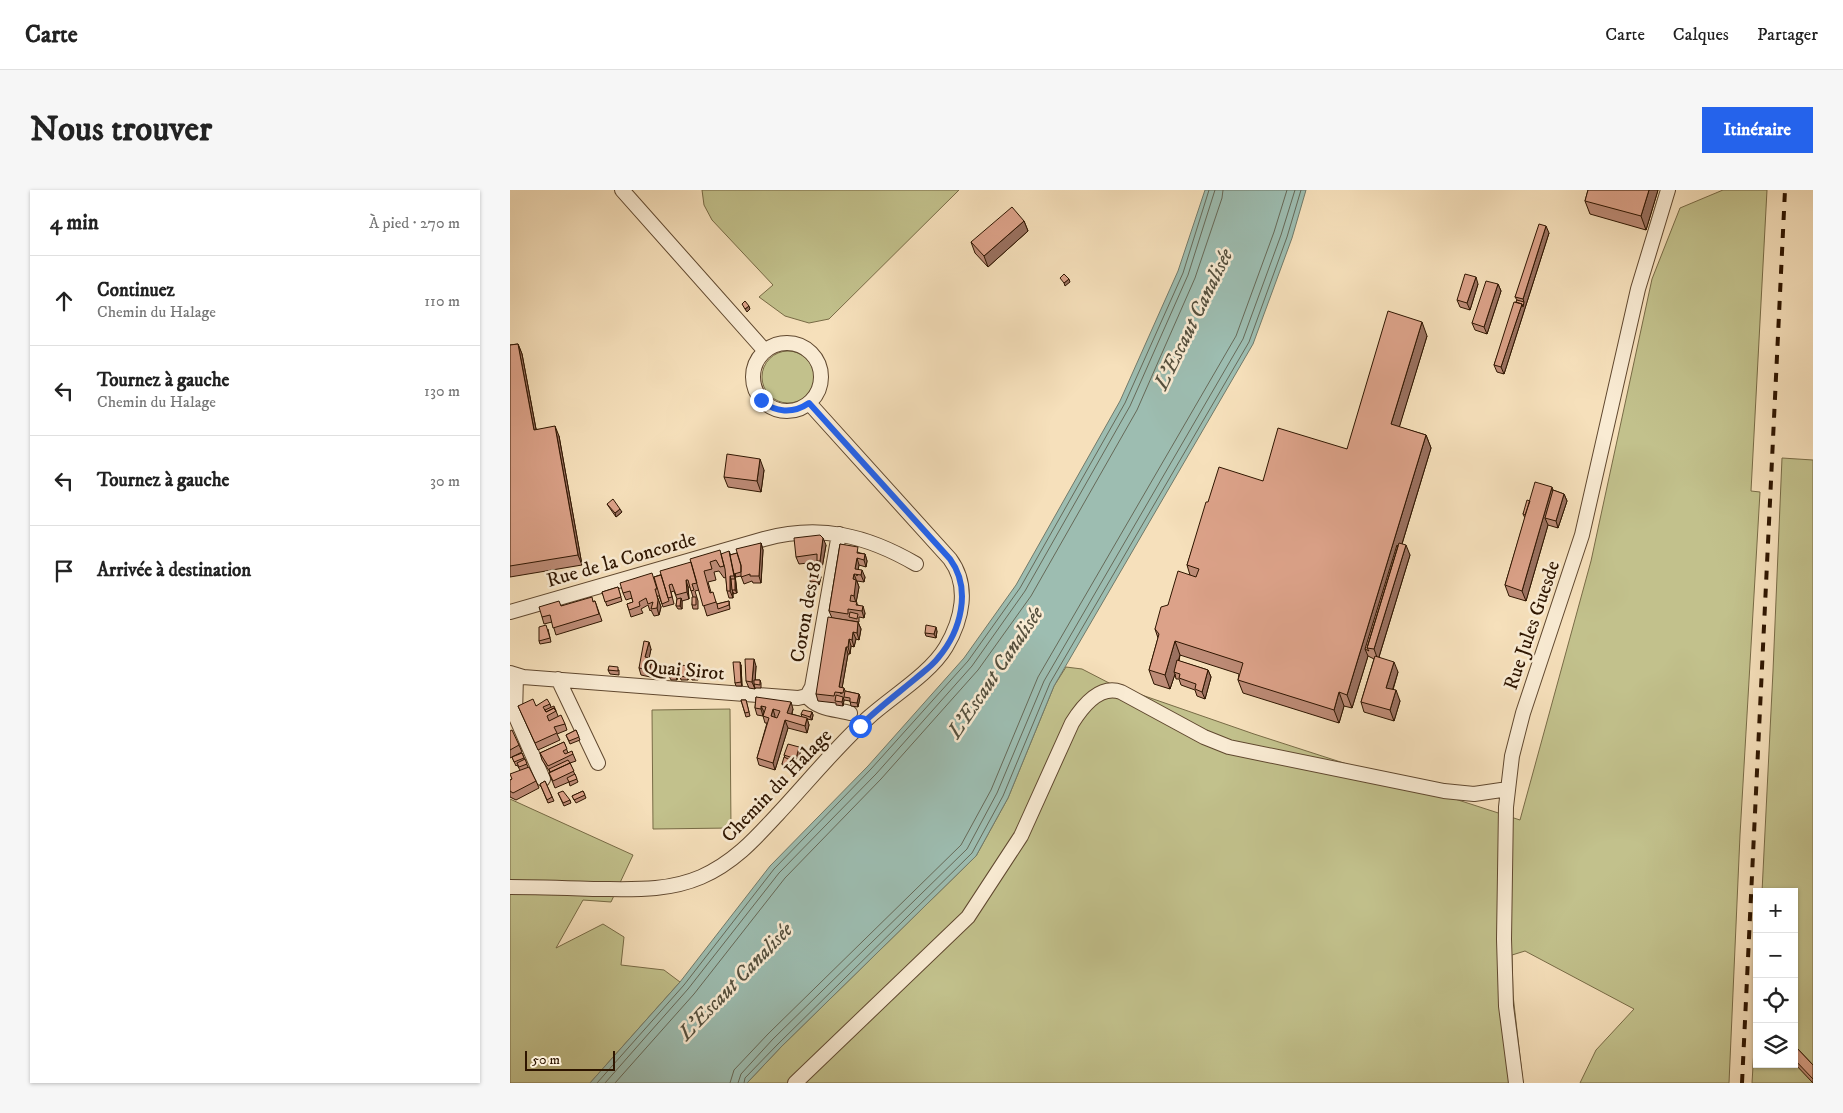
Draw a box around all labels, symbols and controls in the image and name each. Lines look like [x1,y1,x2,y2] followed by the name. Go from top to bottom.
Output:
[25,20,78,50] text: Carte
[1605,24,1645,46] text: Carte
[1673,24,1729,46] text: Calques
[1757,24,1818,46] text: Partager
[1702,107,1813,153] button: Itinéraire
[30,108,212,152] text: Nous trouver
[50,210,99,236] text: 4 min
[369,213,460,233] text: À pied · 270 m
[1148,244,1240,395] water label: L'Escaut Canalisée
[97,279,175,302] text: Continuez
[50,287,78,315] icon: ahead
[424,291,460,311] text: 110 m
[97,302,216,322] text: Chemin du Halage
[97,369,229,392] text: Tournez à gauche
[50,377,78,405] icon: left
[424,381,460,401] text: 130 m
[750,389,773,412] route end
[97,392,216,412] text: Chemin du Halage
[50,467,78,495] icon: left
[97,469,229,492] text: Tournez à gauche
[430,471,460,491] text: 30 m
[544,527,699,594] street label: Rue de la Concorde
[50,557,78,585] icon: arrive
[1499,558,1566,693] street label: Rue Jules Guesde
[97,559,251,582] text: Arrivée à destination
[785,560,828,664] street label: Coron des 18
[942,601,1050,744] water label: L'Escaut Canalisée
[642,654,726,687] street label: Quai Sirot
[849,715,872,738] route start
[716,724,838,848] street label: Chemin du Halage
[1753,888,1798,1068] map controls
[1753,888,1798,933] button: +
[672,917,799,1047] water label: L'Escaut Canalisée
[1753,933,1798,978] button: −
[1753,978,1798,1023] button: locate
[1753,1023,1798,1068] button: layers
[525,1048,615,1071] scale bar
[532,1051,560,1069] text: 50 m

